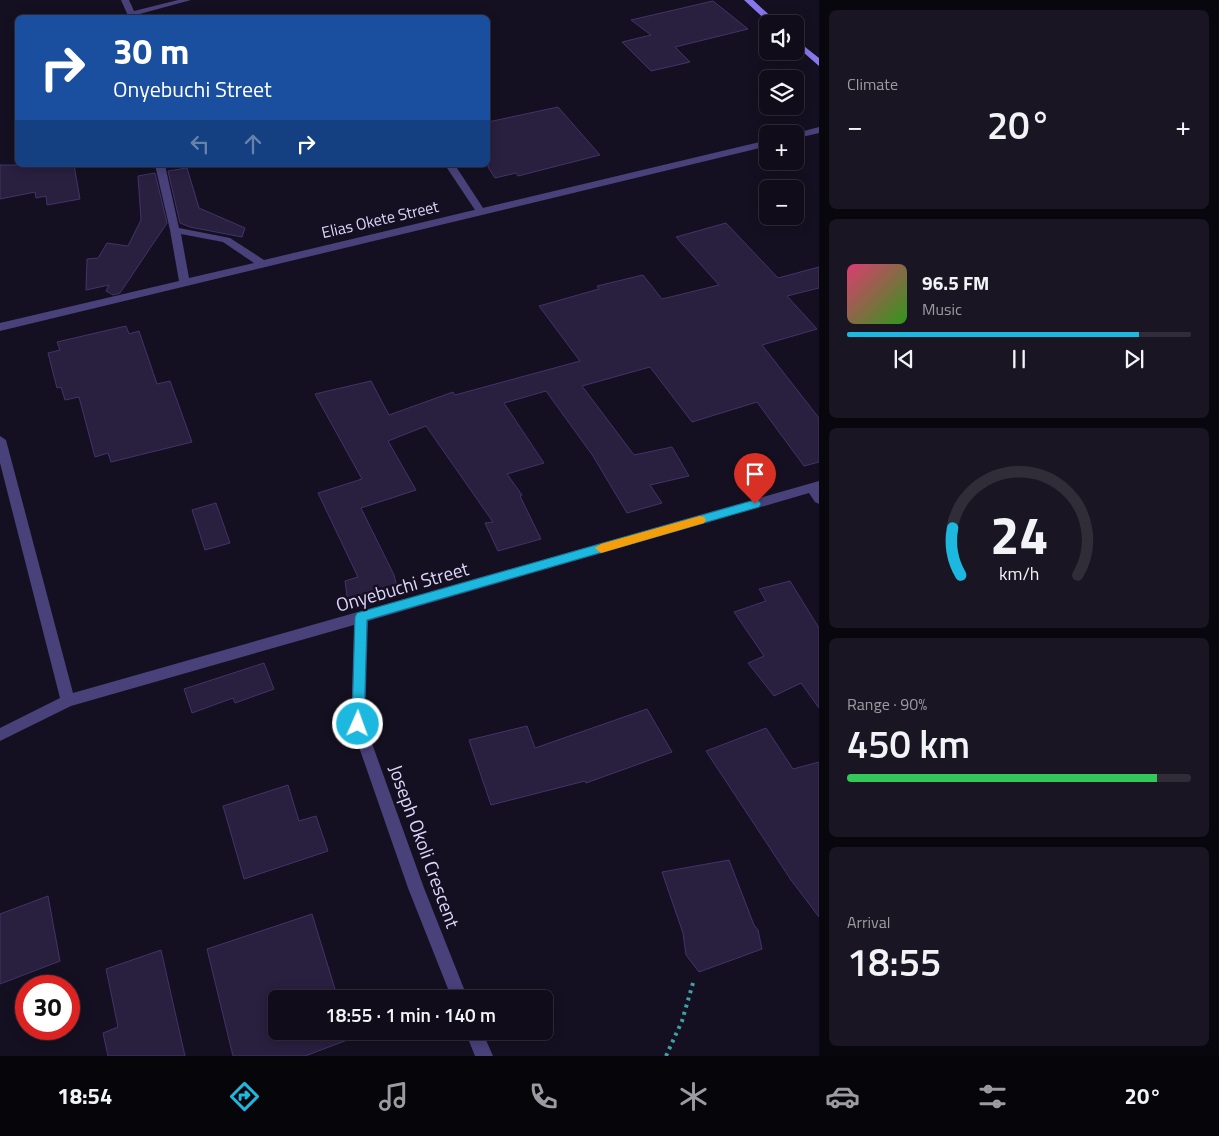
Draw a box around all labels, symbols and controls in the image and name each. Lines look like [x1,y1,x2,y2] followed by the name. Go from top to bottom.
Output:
[759,15,804,225] map controls
[759,15,804,60] button: sound
[113,24,189,78] text: 30 m
[30,35,95,100] icon: right
[759,70,804,115] button: layers
[113,72,272,106] text: Onyebuchi Street
[847,72,898,96] text: Climate
[987,96,1051,154] text: 20°
[847,104,863,147] text: −
[1175,104,1191,147] text: +
[759,125,804,170] button: +
[186,130,214,158] icon: left
[239,130,267,158] icon: ahead
[292,130,320,158] icon: right
[759,180,804,225] button: −
[319,194,441,244] street label: Elias Okete Street
[922,268,989,297] text: 96.5 FM
[922,297,962,321] text: Music
[890,345,918,373] icon: previous
[1005,345,1033,373] icon: pause
[1120,345,1148,373] icon: next
[734,453,776,504] pin
[741,460,769,488] icon: arrive
[990,495,1048,574] text: 24
[332,553,472,619] street label: Onyebuchi Street
[999,560,1039,587] text: km/h
[847,692,927,716] text: Range · 90%
[331,697,383,749] position arrow
[847,715,970,773] text: 450 km
[382,760,468,932] street label: Joseph Okoli Crescent
[847,910,890,934] text: Arrival
[847,933,941,991] text: 18:55
[15,975,80,1040] speed limit sign: 30
[325,1000,496,1029] text: 18:55 · 1 min · 140 m
[57,1079,112,1113] text: 18:54
[227,1079,262,1114] icon: directions
[376,1079,411,1114] icon: music
[526,1079,561,1114] icon: phone
[676,1079,711,1114] icon: climate
[825,1079,860,1114] icon: car
[975,1079,1010,1114] icon: filters
[1125,1079,1162,1113] text: 20°

